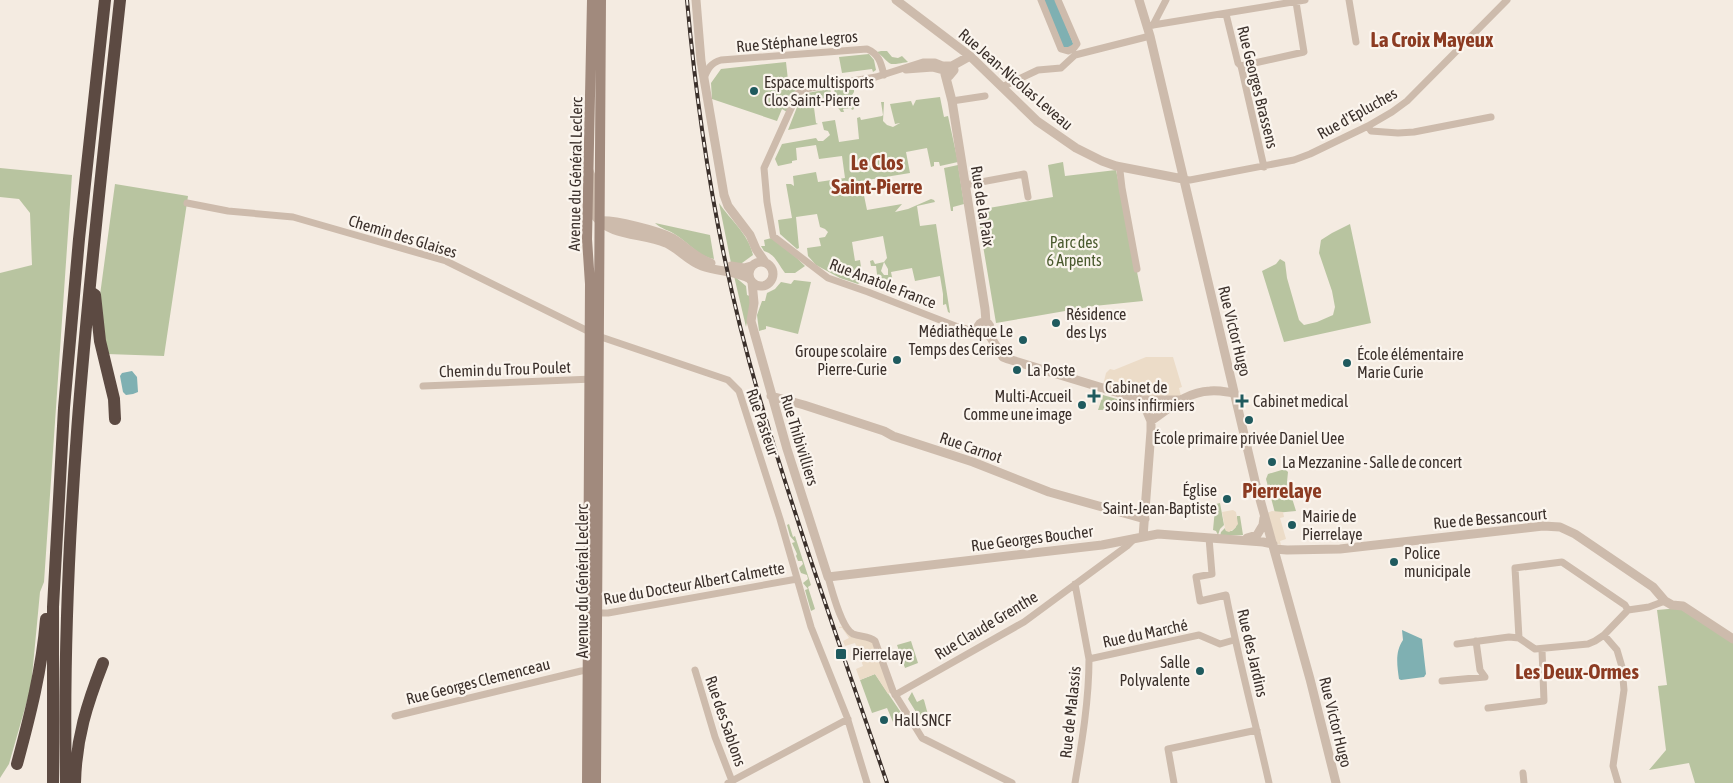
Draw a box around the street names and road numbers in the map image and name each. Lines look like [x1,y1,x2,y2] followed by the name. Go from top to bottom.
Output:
[1233,24,1282,151] street label: Rue Georges Brassens
[955,25,1077,133] street label: Rue Jean-Nicolas Leveau
[736,27,859,56] street label: Rue Stéphane Legros
[1314,84,1401,143] street label: Rue d'Epluches
[565,97,585,251] street label: Avenue du Général Leclerc
[968,164,998,248] street label: Rue de la Paix
[347,211,460,261] street label: Chemin des Glaises
[827,254,939,312] street label: Rue Anatole France
[1214,284,1255,378] street label: Rue Victor Hugo
[439,358,572,380] street label: Chemin du Trou Poulet
[743,386,783,458] street label: Rue Pasteur
[778,392,823,488] street label: Rue Thibivilliers
[938,428,1005,466] street label: Rue Carnot
[573,504,591,658] street label: Avenue du Général Leclerc
[1432,504,1548,532] street label: Rue de Bessancourt
[970,522,1094,555] street label: Rue Georges Boucher
[602,558,786,608] street label: Rue du Docteur Albert Calmette
[931,587,1041,663] street label: Rue Claude Grenthe
[1234,607,1272,699] street label: Rue des Jardins
[1101,615,1189,651] street label: Rue du Marché
[404,654,552,709] street label: Rue Georges Clemenceau
[1056,665,1084,759] street label: Rue de Malassis
[702,673,750,769] street label: Rue des Sablons
[1315,675,1356,769] street label: Rue Victor Hugo

